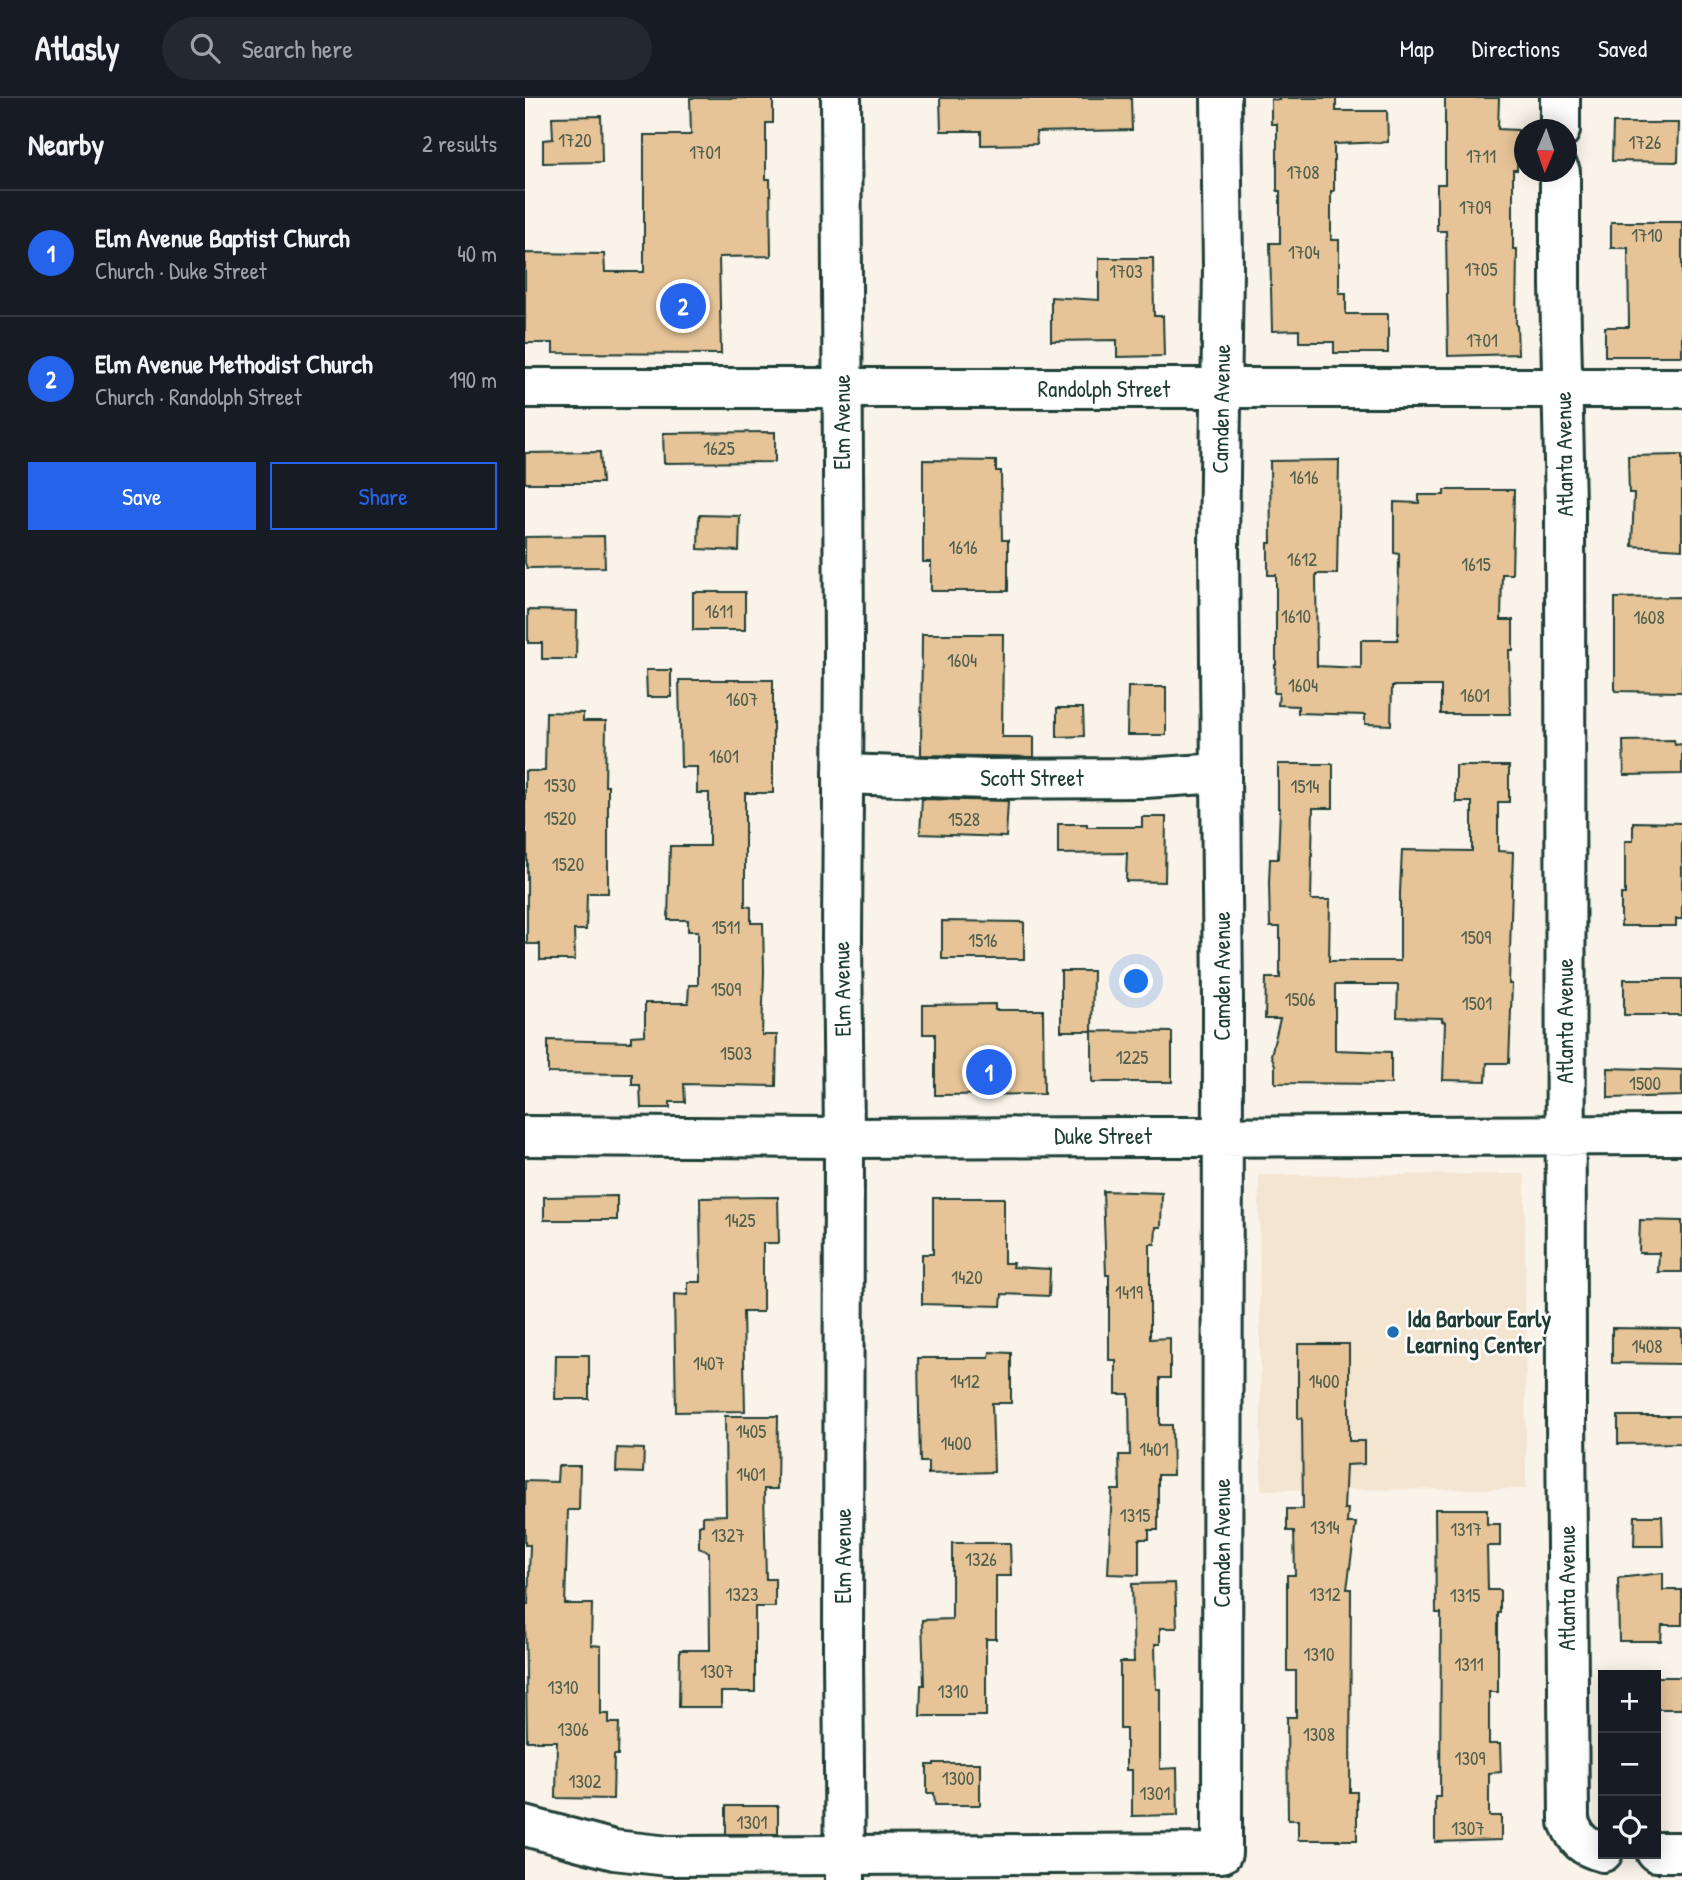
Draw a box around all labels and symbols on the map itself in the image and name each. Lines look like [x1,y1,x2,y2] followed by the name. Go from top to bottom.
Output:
[1514,119,1577,182] north arrow
[558,127,592,153] house number: 1720
[1629,129,1661,155] house number: 1726
[689,139,721,165] house number: 1701
[1466,143,1496,169] house number: 1711
[1286,159,1320,185] house number: 1708
[1459,194,1491,220] house number: 1709
[1631,222,1663,248] house number: 1710
[1288,239,1320,265] house number: 1704
[1465,256,1497,282] house number: 1705
[1109,258,1143,284] house number: 1703
[660,280,706,332] pin: 2
[1466,327,1498,353] house number: 1701
[1204,344,1237,474] street label: Camden Avenue
[1038,373,1171,404] street label: Randolph Street
[826,374,857,470] street label: Elm Avenue
[1547,391,1580,517] street label: Atlanta Avenue
[703,435,735,461] house number: 1625
[1290,464,1318,490] house number: 1616
[949,534,977,560] house number: 1616
[1287,546,1317,572] house number: 1612
[1461,551,1491,577] house number: 1615
[705,598,733,624] house number: 1611
[1281,603,1311,629] house number: 1610
[1633,604,1665,630] house number: 1608
[947,647,977,673] house number: 1604
[1288,672,1318,698] house number: 1604
[1460,682,1490,708] house number: 1601
[726,686,758,712] house number: 1607
[709,743,739,769] house number: 1601
[980,762,1085,793] street label: Scott Street
[544,772,576,798] house number: 1530
[1291,773,1319,799] house number: 1514
[544,805,576,831] house number: 1520
[948,806,980,832] house number: 1528
[552,851,584,877] house number: 1520
[1206,911,1237,1041] street label: Camden Avenue
[712,914,740,940] house number: 1511
[1461,924,1491,950] house number: 1509
[968,927,998,953] house number: 1516
[825,941,858,1037] street label: Elm Avenue
[1549,958,1580,1084] street label: Atlanta Avenue
[1119,964,1153,998] your location
[711,976,741,1002] house number: 1509
[1284,986,1316,1012] house number: 1506
[1462,990,1492,1016] house number: 1501
[720,1040,752,1066] house number: 1503
[1116,1044,1148,1070] house number: 1225
[966,1046,1012,1098] pin: 1
[1629,1070,1661,1096] house number: 1500
[1054,1120,1153,1151] street label: Duke Street
[725,1207,755,1233] house number: 1425
[951,1264,983,1290] house number: 1420
[1115,1279,1143,1305] house number: 1419
[1407,1303,1551,1361] place label: Ida Barbour Early Learning Center
[1385,1324,1401,1340] marker: Ida Barbour Early Learning Center
[1632,1333,1662,1359] house number: 1408
[693,1350,725,1376] house number: 1407
[950,1368,980,1394] house number: 1412
[1308,1368,1340,1394] house number: 1400
[736,1418,766,1444] house number: 1405
[940,1430,972,1456] house number: 1400
[1139,1436,1169,1462] house number: 1401
[736,1461,766,1487] house number: 1401
[1206,1478,1237,1608] street label: Camden Avenue
[1120,1502,1150,1528] house number: 1315
[827,1508,858,1604] street label: Elm Avenue
[1310,1514,1340,1540] house number: 1314
[1450,1516,1482,1542] house number: 1317
[711,1522,745,1548] house number: 1327
[1551,1525,1582,1651] street label: Atlanta Avenue
[965,1546,997,1572] house number: 1326
[726,1581,758,1607] house number: 1323
[1309,1581,1341,1607] house number: 1312
[1450,1582,1480,1608] house number: 1315
[1304,1641,1334,1667] house number: 1310
[1454,1651,1484,1677] house number: 1311
[700,1658,734,1684] house number: 1307
[548,1674,578,1700] house number: 1310
[938,1678,968,1704] house number: 1310
[557,1716,589,1742] house number: 1306
[1303,1721,1335,1747] house number: 1308
[1455,1745,1485,1771] house number: 1309
[942,1765,974,1791] house number: 1300
[569,1768,602,1794] house number: 1302
[1140,1780,1171,1806] house number: 1301
[737,1809,768,1835] house number: 1301
[1451,1815,1485,1841] house number: 1307

